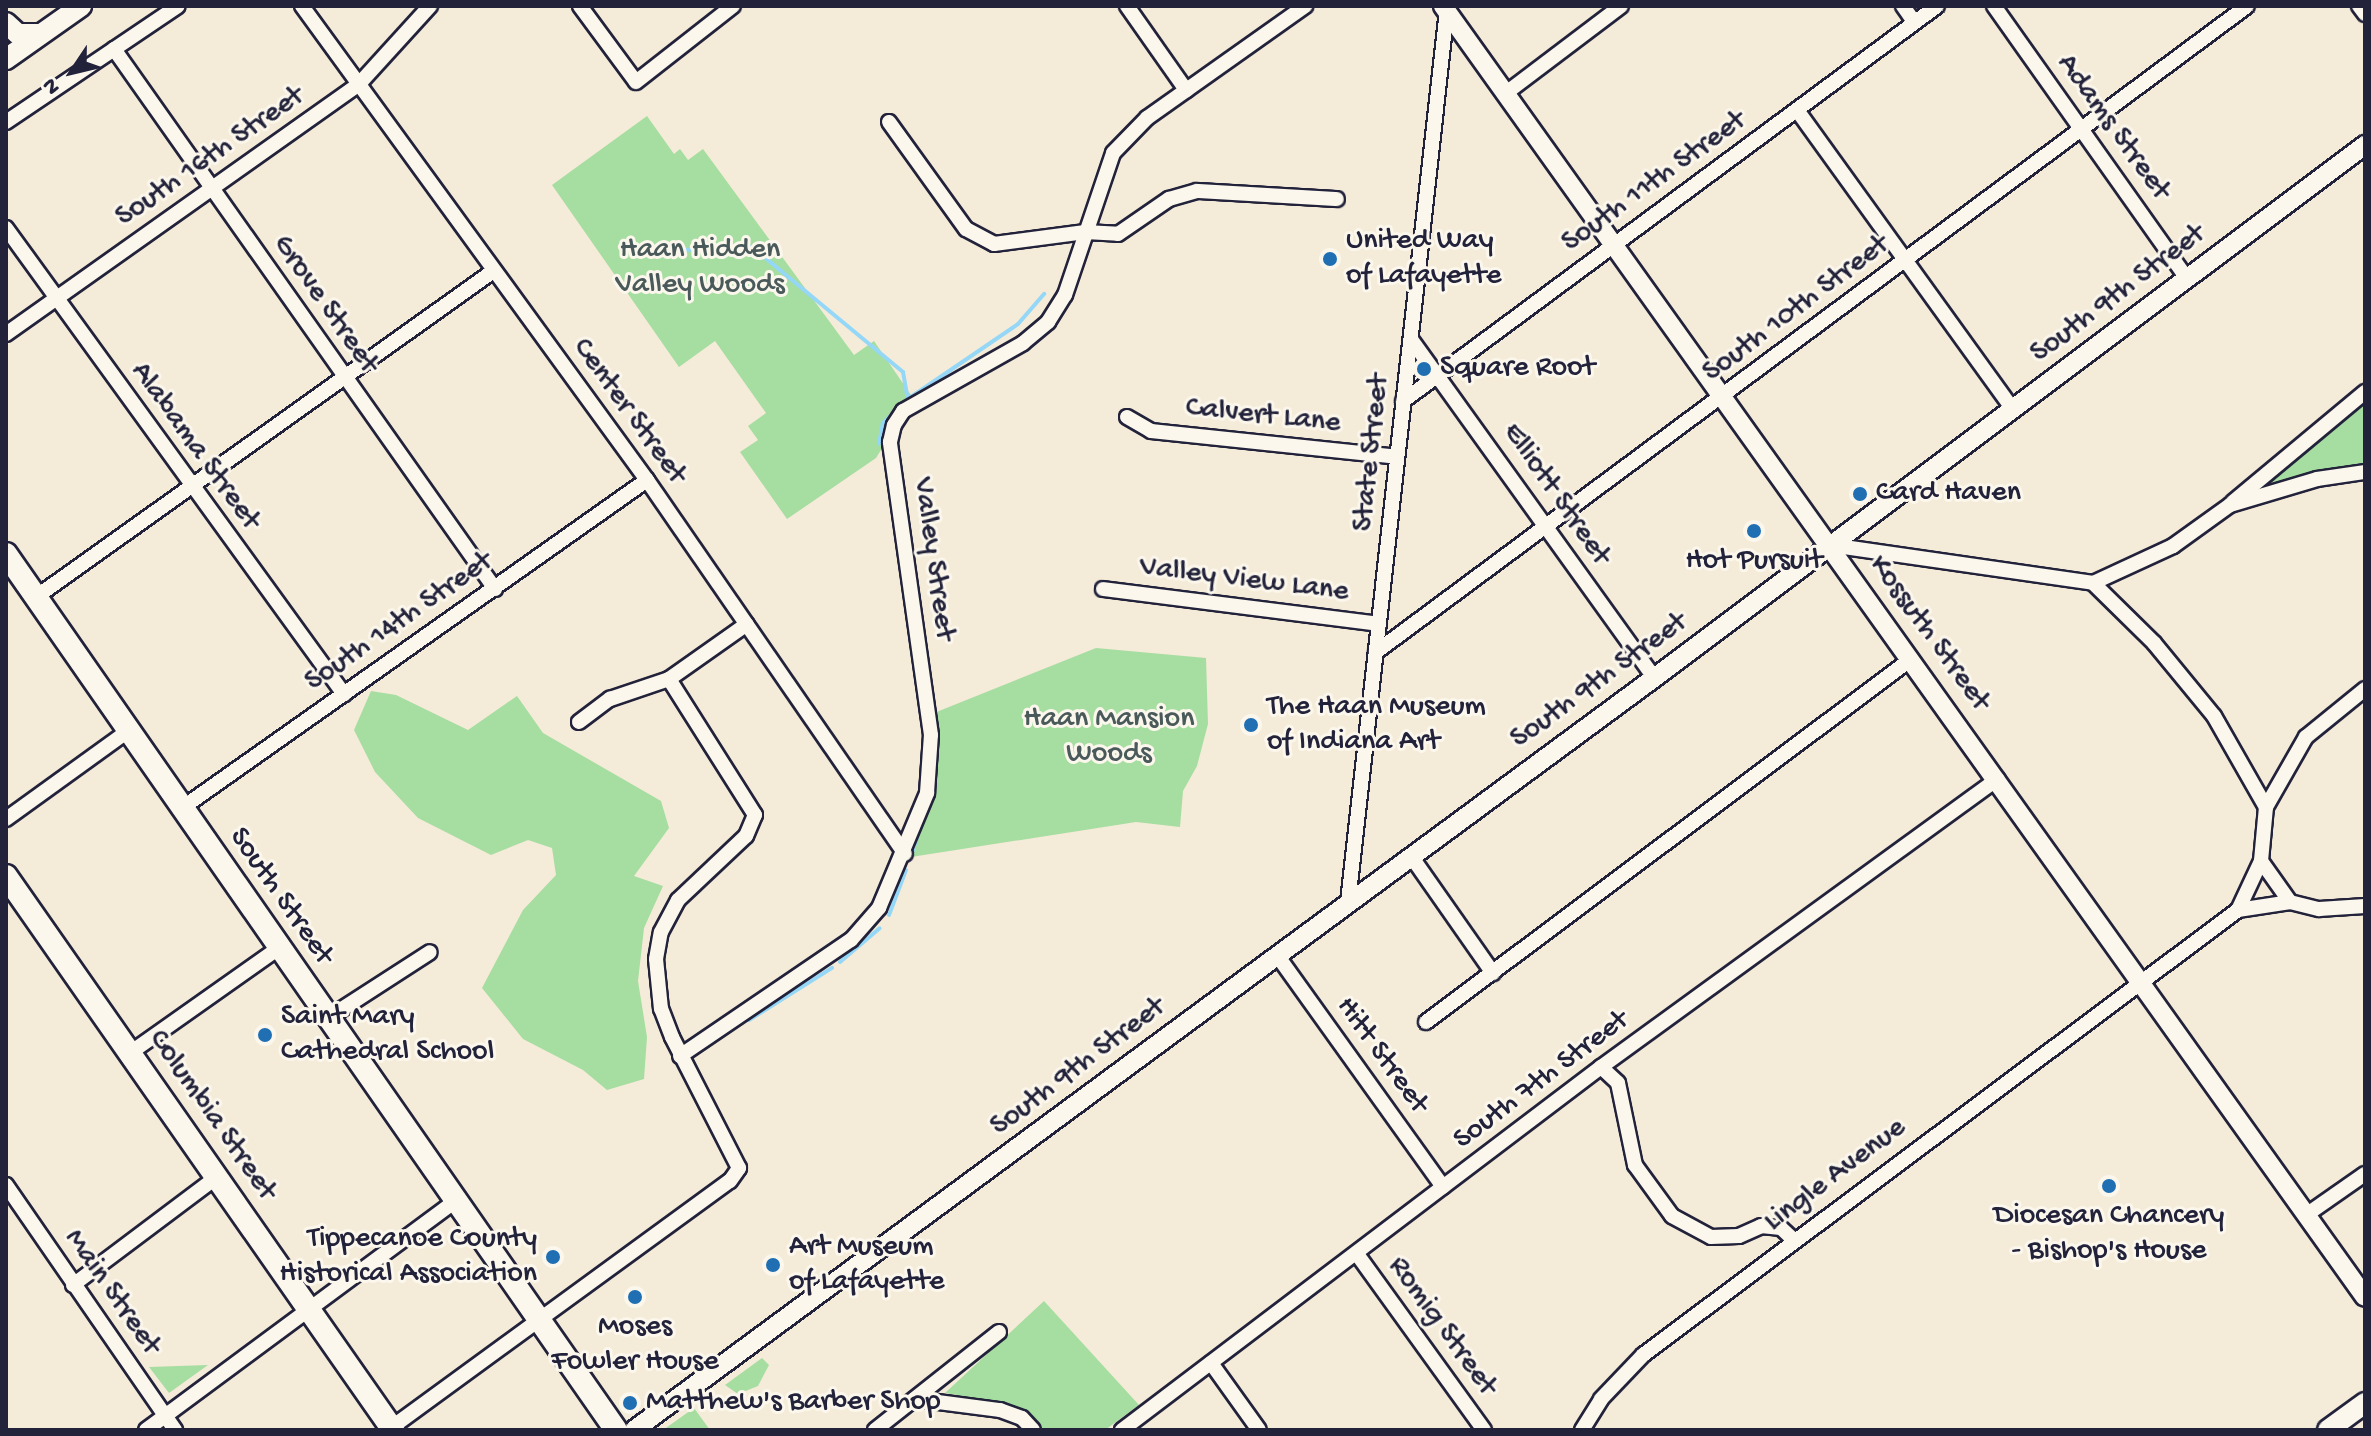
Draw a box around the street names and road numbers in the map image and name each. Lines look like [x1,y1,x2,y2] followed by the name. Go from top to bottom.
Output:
[2047,48,2177,208] street label: Adams Street
[110,80,312,236] street label: South 16th Street
[1556,104,1754,262] street label: South 11th Street
[2025,218,2213,372] street label: South 9th Street
[1697,228,1897,392] street label: South 10th Street
[263,229,385,381] street label: Grove Street
[563,332,693,492] street label: Center Street
[121,356,267,538] street label: Alabama Street
[1347,373,1399,533] street label: State Street
[1184,391,1342,443] street label: Calvert Lane
[1493,417,1617,573] street label: Elliott Street
[903,475,961,643] street label: Valley Street
[299,545,501,701] street label: South 14th Street
[1859,549,1997,719] street label: Kossuth Street
[1137,550,1351,612] street label: Valley View Lane
[1505,606,1695,758] street label: South 9th Street
[220,822,340,972] street label: South Street
[985,991,1173,1145] street label: South 9th Street
[1327,991,1435,1121] street label: Hitt Street
[1447,1003,1637,1159] street label: South 7th Street
[139,1024,283,1208] street label: Columbia Street
[1758,1111,1914,1241] street label: Lingle Avenue
[55,1223,167,1363] street label: Main Street
[1378,1250,1504,1404] street label: Romig Street

